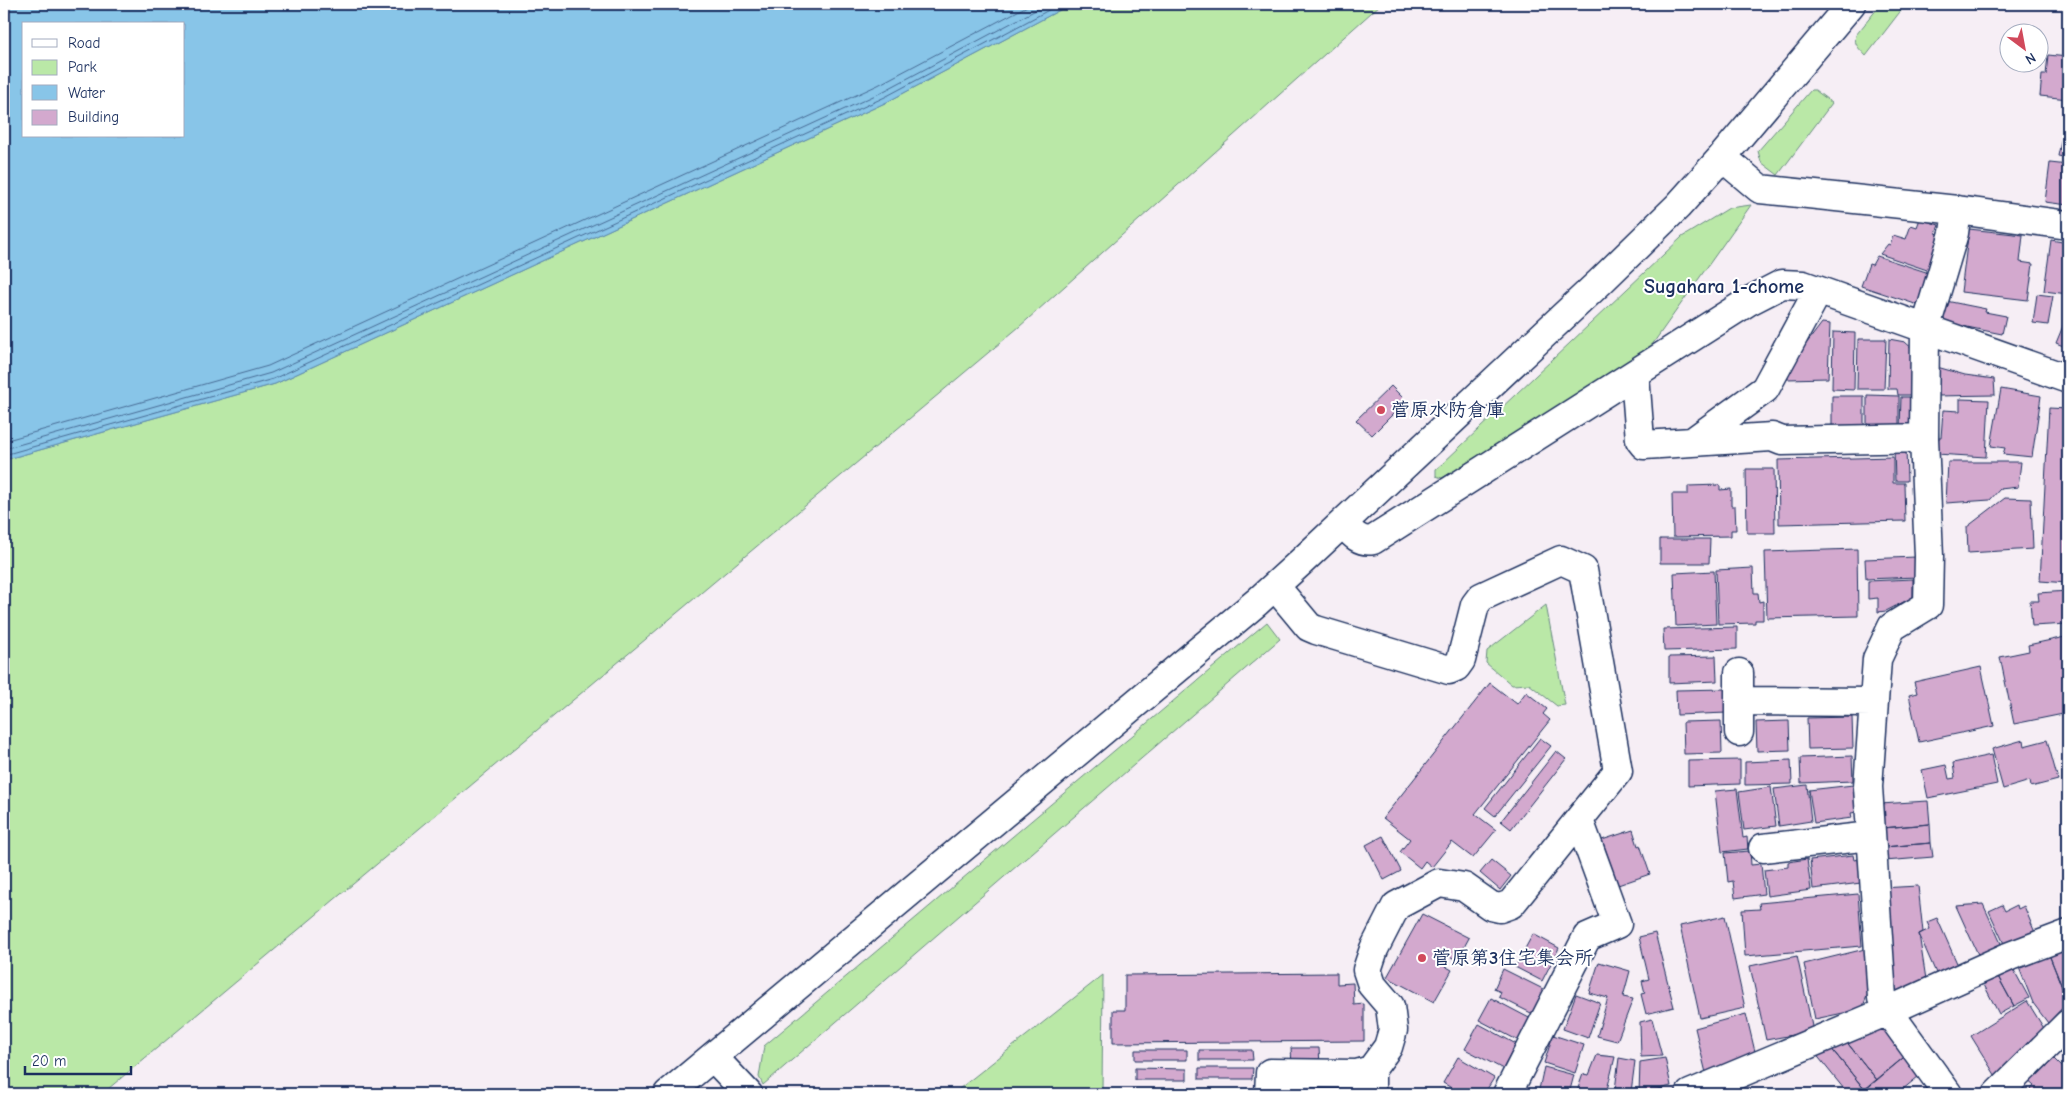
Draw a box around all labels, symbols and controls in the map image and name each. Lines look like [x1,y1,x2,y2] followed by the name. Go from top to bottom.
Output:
[22,22,185,138] legend
[2000,22,2050,72] north arrow
[68,34,100,52] text: Road
[2022,49,2039,68] text: N
[68,58,97,76] text: Park
[68,84,105,102] text: Water
[68,108,119,126] text: Building
[1644,275,1804,298] district label: Sugahara 1-chome
[1391,399,1505,421] place label: 菅原水防倉庫
[1375,404,1387,416] marker: 菅原水防倉庫
[1432,947,1593,969] place label: 菅原第3住宅集会所
[1416,952,1428,964] marker: 菅原第3住宅集会所
[25,1043,131,1075] scale bar
[32,1052,66,1070] text: 20 m

